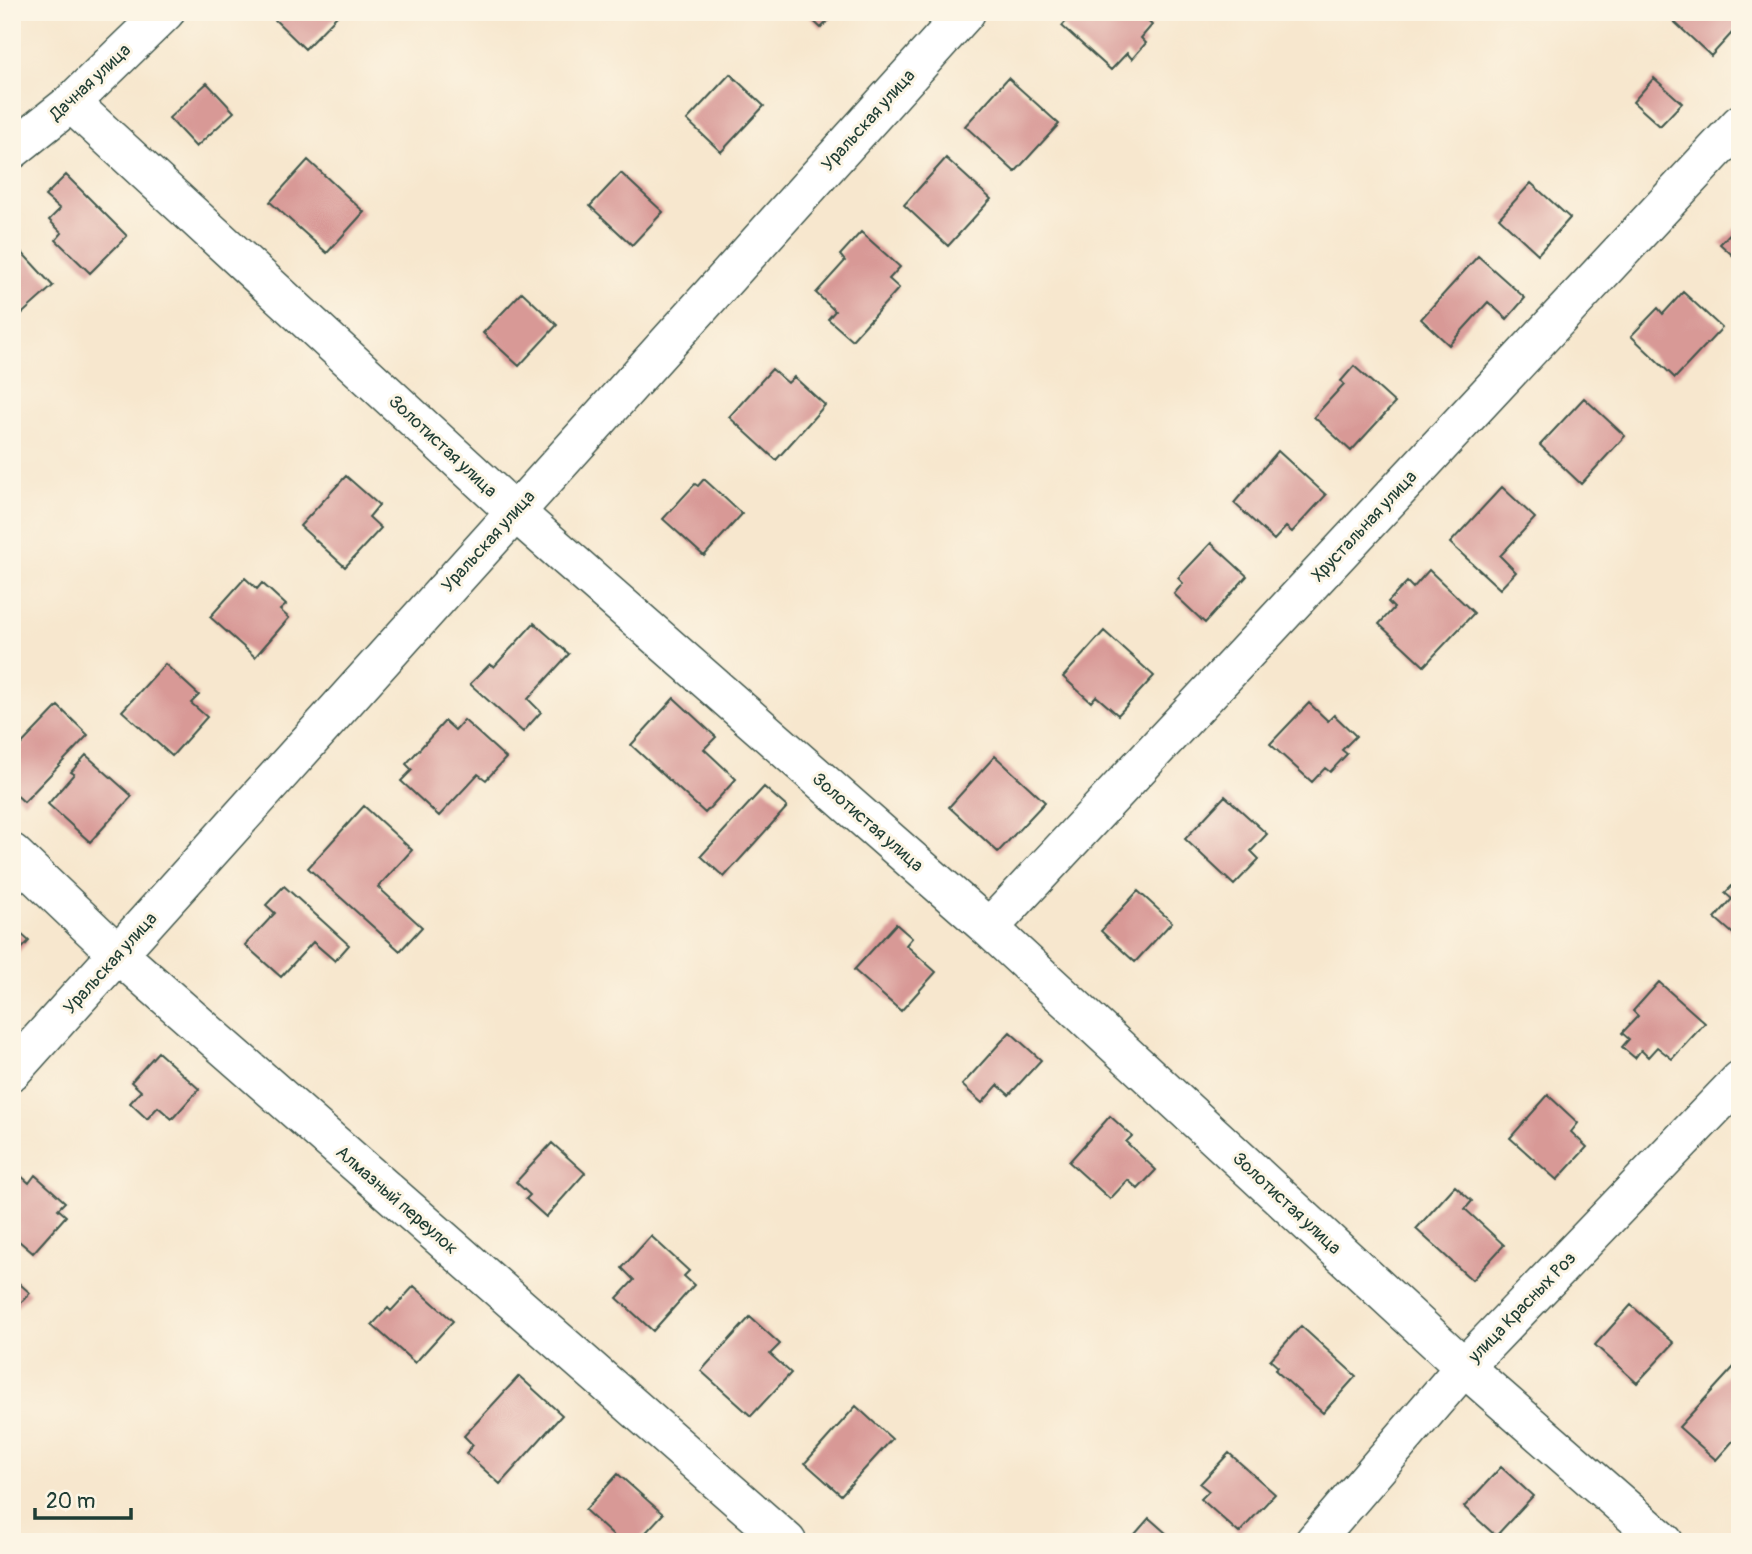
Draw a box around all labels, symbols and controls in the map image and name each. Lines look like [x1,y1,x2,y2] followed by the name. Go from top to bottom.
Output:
[44,39,136,127] street label: Дачная улица
[817,65,920,176] street label: Уральская улица
[384,390,502,503] street label: Золотистая улица
[1307,466,1422,587] street label: Хрустальная улица
[437,486,540,597] street label: Уральская улица
[807,768,928,877] street label: Золотистая улица
[59,908,162,1019] street label: Уральская улица
[331,1141,463,1260] street label: Алмазный переулок
[1228,1147,1346,1260] street label: Золотистая улица
[1463,1247,1581,1369] street label: улица Красных Роз
[35,1477,131,1521] scale bar
[46,1488,95,1515] text: 20 m

